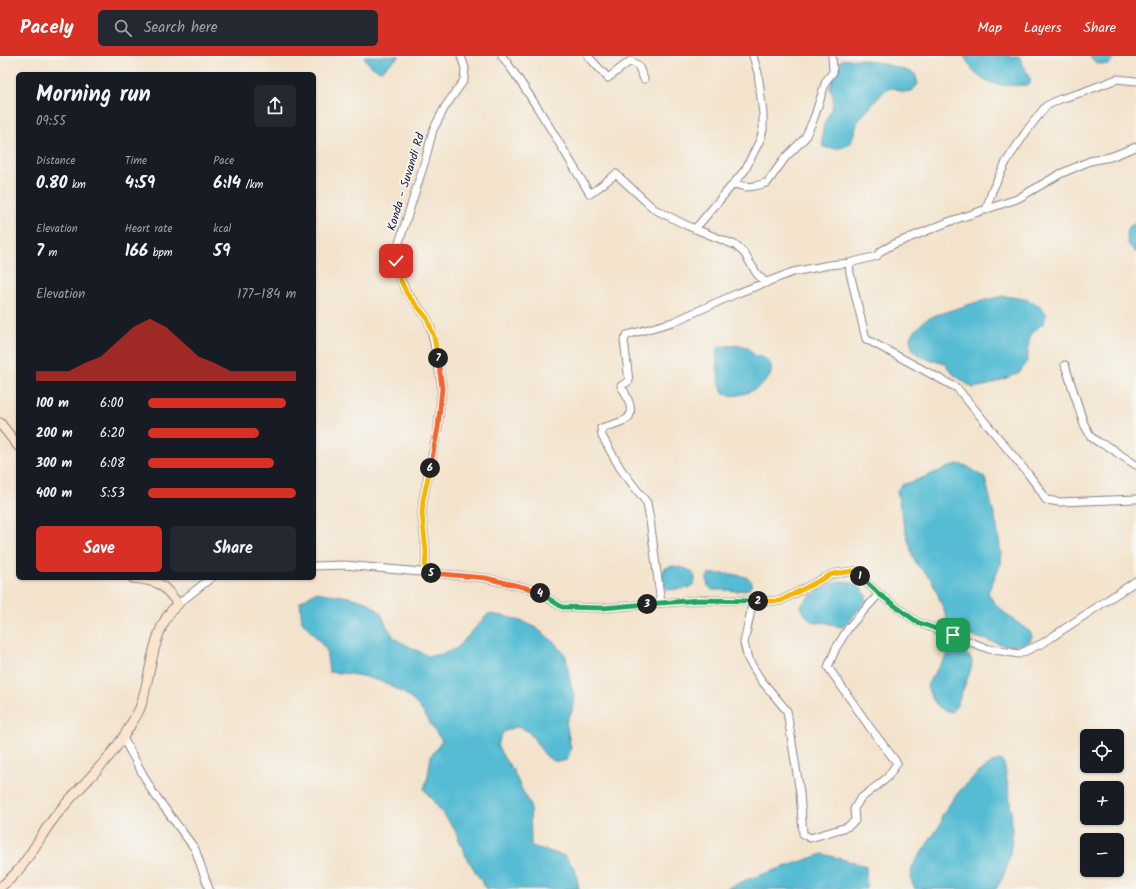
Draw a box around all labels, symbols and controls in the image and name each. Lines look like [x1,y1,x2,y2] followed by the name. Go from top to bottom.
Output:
[98,10,378,46] search box
[20,13,74,43] text: Pacely
[144,16,218,40] text: Search here
[112,17,134,39] icon: search
[978,17,1002,39] text: Map
[1024,17,1062,39] text: Layers
[1084,17,1116,39] text: Share
[36,78,151,113] text: Morning run
[254,85,296,127] button: share
[36,111,66,132] text: 09:55
[382,130,430,233] street label: Konda - Suvandi Rd
[36,152,76,170] text: Distance
[125,152,147,170] text: Time
[213,152,234,170] text: Pace
[36,170,68,197] text: 0.80
[125,170,155,197] text: 4:59
[213,170,241,197] text: 6:14
[68,176,86,194] text: km
[241,176,263,194] text: /km
[36,220,78,238] text: Elevation
[125,220,172,238] text: Heart rate
[213,220,231,238] text: kcal
[36,238,44,265] text: 7
[125,238,148,265] text: 166
[213,238,231,265] text: 59
[44,244,57,262] text: m
[148,244,172,262] text: bpm
[379,244,413,278] pin
[385,250,407,272] icon: check
[36,284,85,305] text: Elevation
[237,284,296,305] text: 177–184 m
[428,348,448,368] pin: 7
[435,349,441,367] text: 7
[36,393,69,414] text: 100 m
[100,393,123,414] text: 6:00
[36,423,73,444] text: 200 m
[100,423,124,444] text: 6:20
[36,453,72,474] text: 300 m
[100,453,125,474] text: 6:08
[420,458,440,478] pin: 6
[427,459,433,477] text: 6
[36,483,72,504] text: 400 m
[100,483,125,504] text: 5:53
[36,526,162,572] button: Save
[170,526,296,572] button: Share
[421,563,441,583] pin: 5
[428,564,434,582] text: 5
[850,566,870,586] pin: 1
[858,567,862,585] text: 1
[530,583,550,603] pin: 4
[537,584,543,602] text: 4
[748,591,768,611] pin: 2
[755,592,761,610] text: 2
[637,594,657,614] pin: 3
[644,595,650,613] text: 3
[936,618,970,652] pin
[942,624,964,646] icon: arrive
[1080,729,1124,877] map controls
[1080,729,1124,773] button: locate
[1080,781,1124,825] button: +
[1080,833,1124,877] button: −

